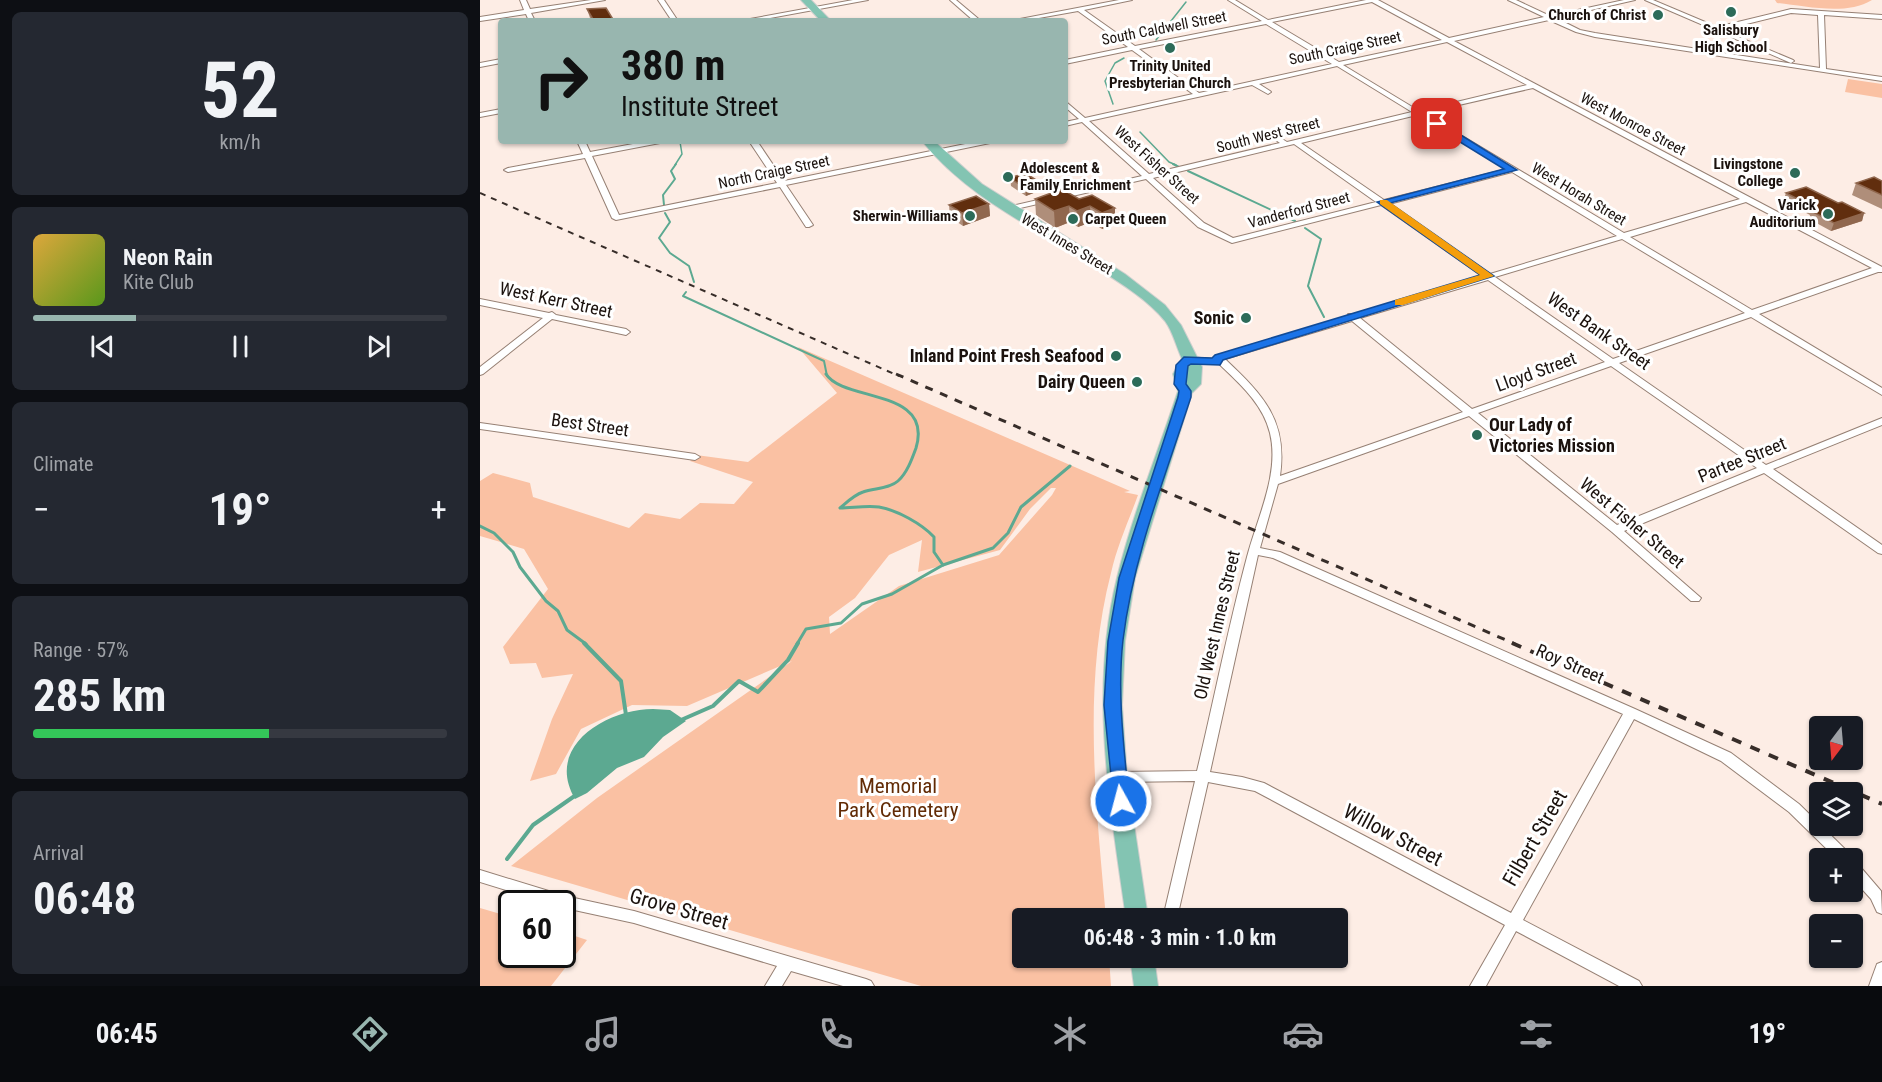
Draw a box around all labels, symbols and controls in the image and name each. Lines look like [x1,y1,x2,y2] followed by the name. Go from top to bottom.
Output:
[1724,5,1738,19] marker: Salisbury High School
[1548,6,1646,24] place label: Church of Christ
[1100,7,1228,49] street label: South Caldwell Street
[1651,8,1665,22] marker: Church of Christ
[1695,21,1767,56] place label: Salisbury High School
[1287,27,1403,69] street label: South Craige Street
[621,41,726,90] text: 380 m
[1163,41,1177,55] marker: Trinity United Presbyterian Church
[522,42,600,120] icon: right
[201,45,279,136] text: 52
[1109,57,1231,92] place label: Trinity United Presbyterian Church
[1577,89,1689,159] street label: West Monroe Street
[621,91,778,123] text: Institute Street
[1411,98,1462,149] pin
[1420,107,1453,140] icon: arrive
[1214,113,1322,157] street label: South West Street
[1111,122,1203,208] street label: West Fisher Street
[219,130,261,154] text: km/h
[717,151,831,193] street label: North Craige Street
[1713,155,1783,190] place label: Livingstone College
[1020,159,1131,194] place label: Adolescent & Family Enrichment
[1528,159,1630,229] street label: West Horah Street
[1788,166,1802,180] marker: Livingstone College
[1001,170,1015,184] marker: Adolescent & Family Enrichment
[1246,188,1352,232] street label: Vanderford Street
[1749,196,1817,231] place label: Varick Auditorium
[853,207,958,225] place label: Sherwin-Williams
[1821,207,1835,221] marker: Varick Auditorium
[963,209,977,223] marker: Sherwin-Williams
[1018,210,1116,278] street label: West Innes Street
[1085,210,1166,228] place label: Carpet Queen
[1066,212,1080,226] marker: Carpet Queen
[123,245,213,270] text: Neon Rain
[123,270,194,294] text: Kite Club
[498,277,614,322] street label: West Kerr Street
[1544,287,1655,374] street label: West Bank Street
[1194,307,1234,328] place label: Sonic
[1239,311,1253,325] marker: Sonic
[86,330,119,363] icon: previous
[224,330,257,363] icon: pause
[362,330,395,363] icon: next
[910,345,1104,366] place label: Inland Point Fresh Seafood
[1493,347,1579,396] street label: Lloyd Street
[1109,349,1123,363] marker: Inland Point Fresh Seafood
[1038,371,1125,392] place label: Dairy Queen
[1130,375,1144,389] marker: Dairy Queen
[550,409,630,440] street label: Best Street
[1489,414,1615,456] place label: Our Lady of Victories Mission
[1470,428,1484,442] marker: Our Lady of Victories Mission
[1695,432,1789,487] street label: Partee Street
[33,452,93,476] text: Climate
[1576,473,1689,572] street label: West Fisher Street
[209,483,272,536] text: 19°
[33,490,50,529] text: −
[431,490,447,529] text: +
[1189,548,1244,702] street label: Old West Innes Street
[33,638,129,662] text: Range · 57%
[1533,639,1607,688] street label: Roy Street
[33,669,166,722] text: 285 km
[1809,716,1863,770] north arrow
[1809,716,1863,968] map controls
[1089,769,1153,833] position arrow
[837,774,959,822] park label: Memorial Park Cemetery
[1809,782,1863,836] button: layers
[1498,786,1572,890] street label: Filbert Street
[1339,799,1447,871] street label: Willow Street
[33,841,84,865] text: Arrival
[1809,848,1863,902] button: +
[33,872,136,925] text: 06:48
[627,883,731,935] street label: Grove Street
[498,890,576,968] speed limit sign: 60
[1809,914,1863,968] button: −
[1084,925,1276,950] text: 06:48 · 3 min · 1.0 km
[349,1013,391,1055] icon: directions
[582,1013,624,1055] icon: music
[815,1013,857,1055] icon: phone
[1049,1013,1091,1055] icon: climate
[1282,1013,1324,1055] icon: car
[1515,1013,1557,1055] icon: filters
[96,1018,158,1050] text: 06:45
[1748,1018,1786,1050] text: 19°

